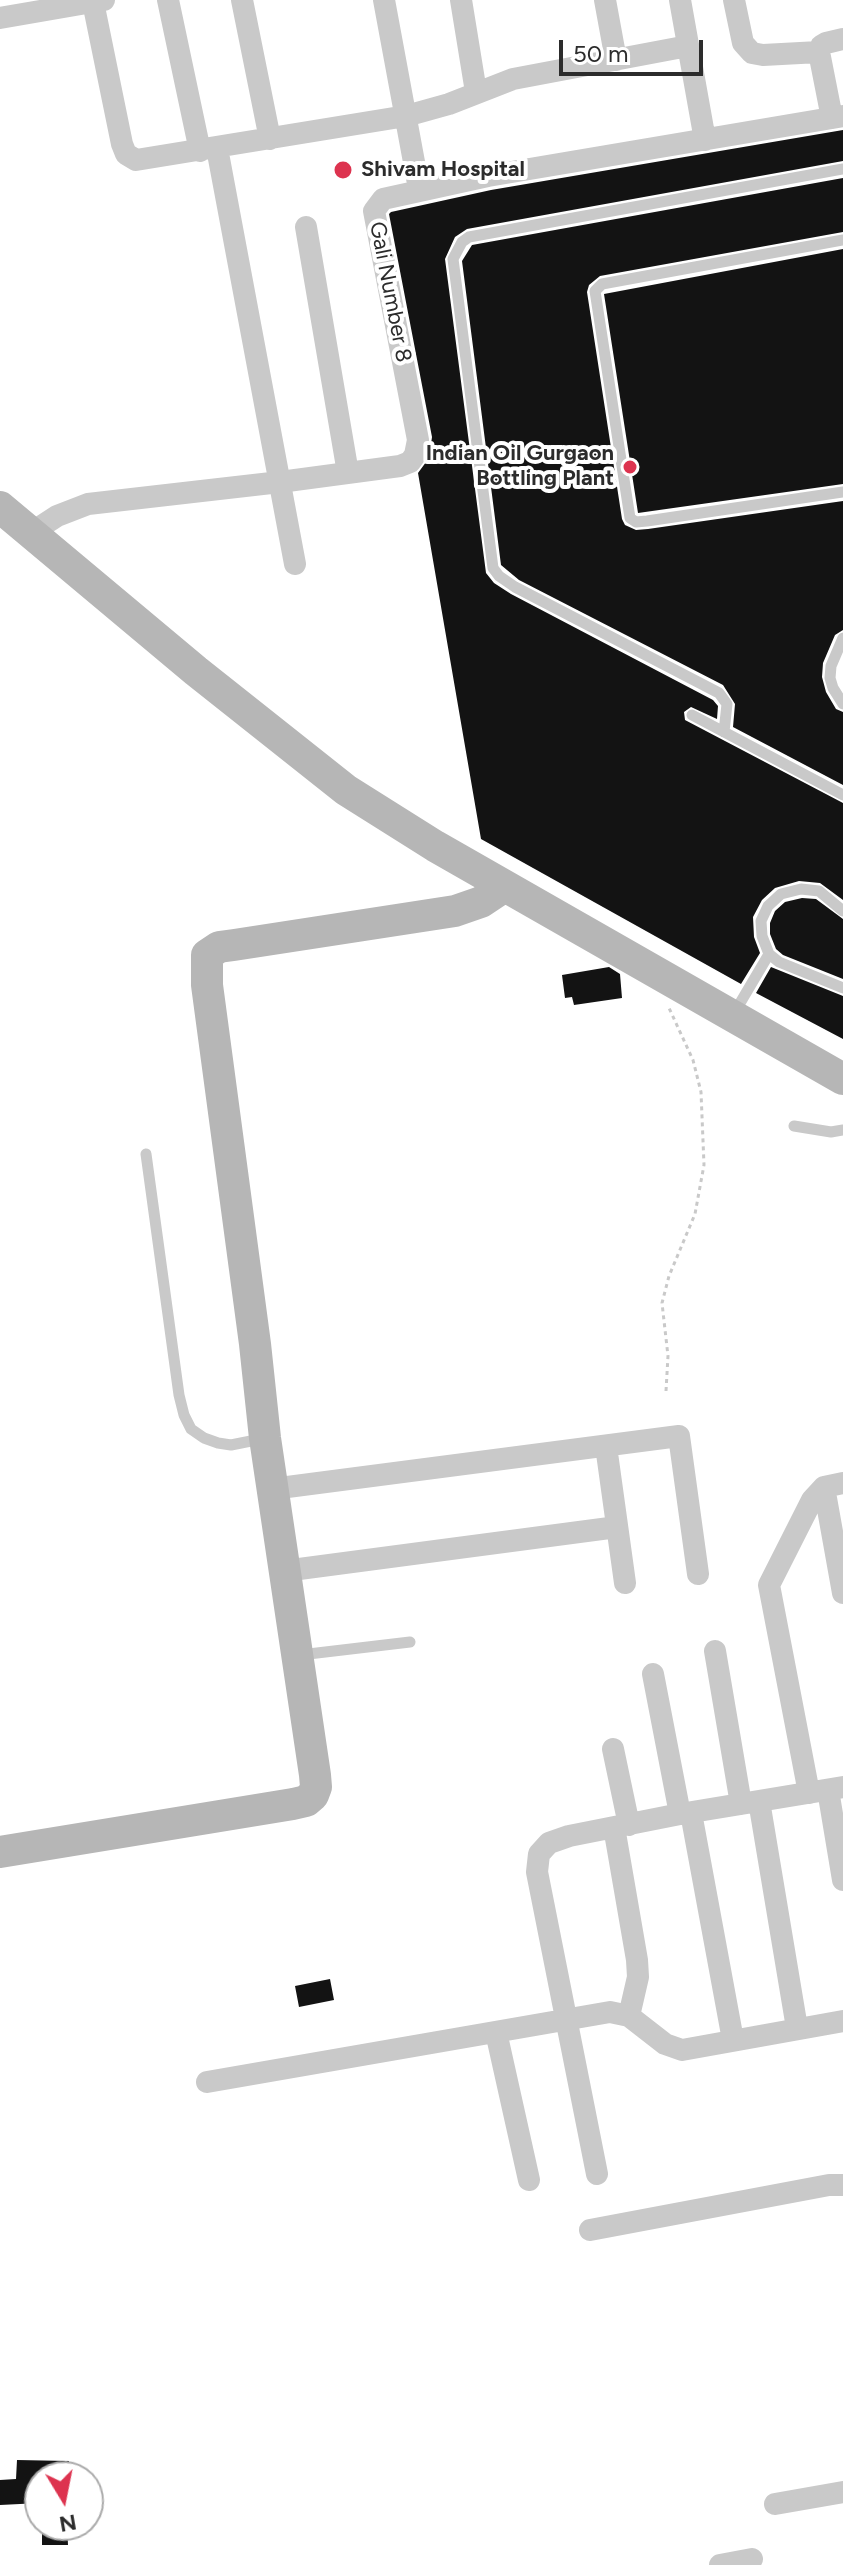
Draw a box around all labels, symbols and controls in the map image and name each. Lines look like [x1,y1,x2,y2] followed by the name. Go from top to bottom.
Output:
[563,24,707,74] scale bar
[573,39,629,68] text: 50 m
[361,157,525,183] place label: Shivam Hospital
[332,159,354,181] marker: Shivam Hospital
[363,219,417,365] street label: Gali Number 8
[426,441,614,492] place label: Indian Oil Gurgaon Bottling Plant
[621,458,639,476] marker: Indian Oil Gurgaon Bottling Plant
[24,2461,104,2541] north arrow
[57,2508,79,2538] text: N

